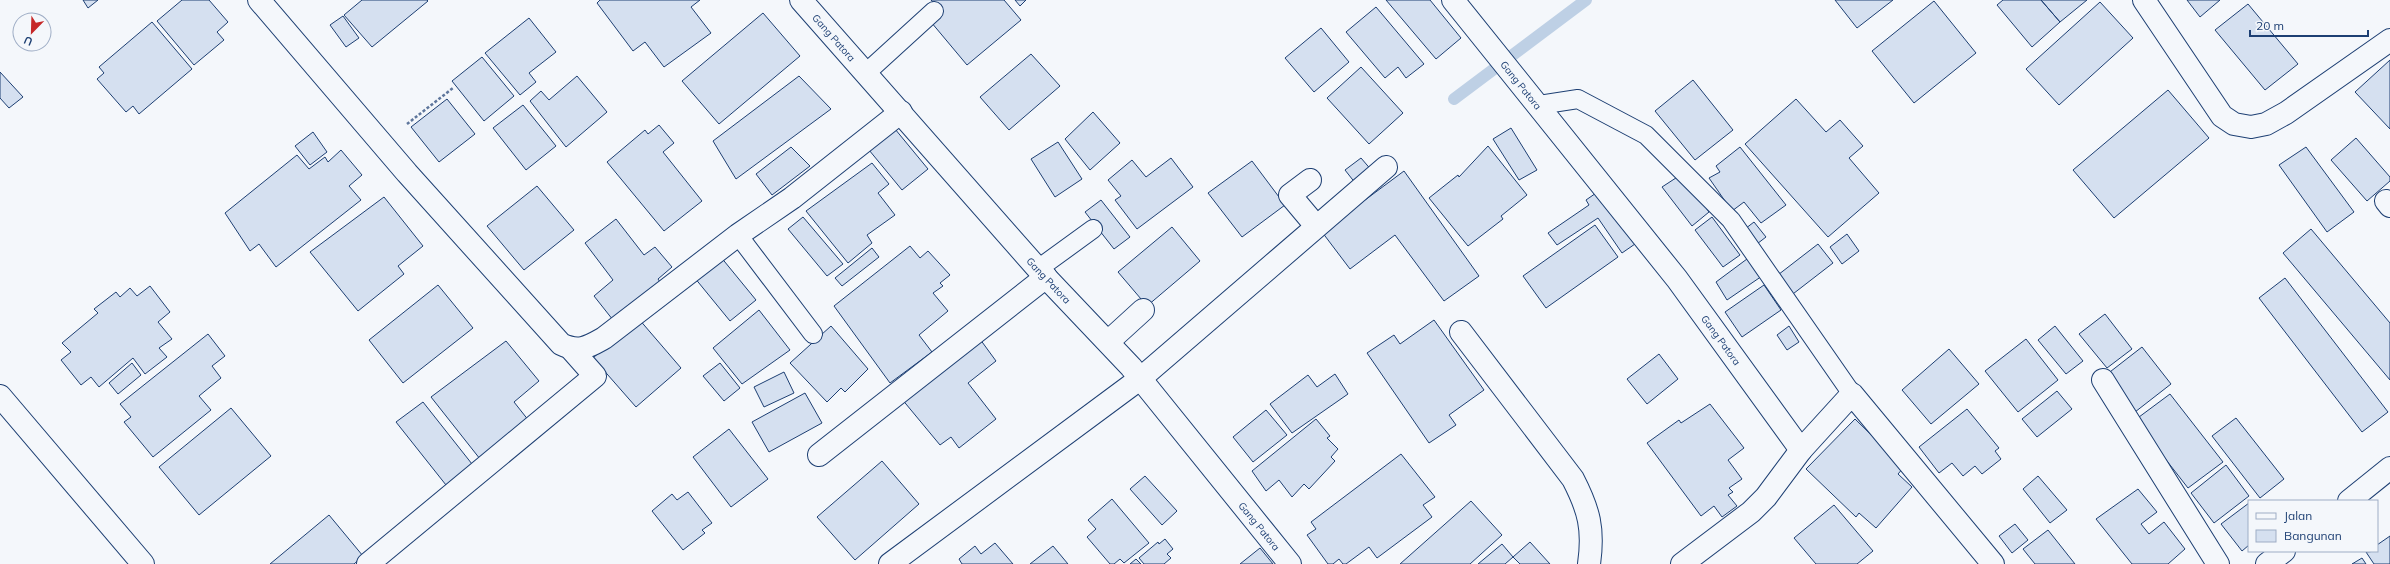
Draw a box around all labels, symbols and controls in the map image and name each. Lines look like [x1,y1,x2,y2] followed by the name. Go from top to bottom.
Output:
[810,11,858,64] street label: Gang Patora
[12,12,52,52] north arrow
[2250,12,2368,38] scale bar
[2256,18,2284,33] text: 20 m
[22,33,35,49] text: U
[1498,58,1545,112] street label: Gang Patora
[1024,254,1074,306] street label: Gang Patora
[1699,312,1744,368] street label: Gang Patora
[1236,499,1283,553] street label: Gang Patora
[2248,500,2378,552] legend
[2284,508,2312,523] text: Jalan
[2284,528,2342,543] text: Bangunan

